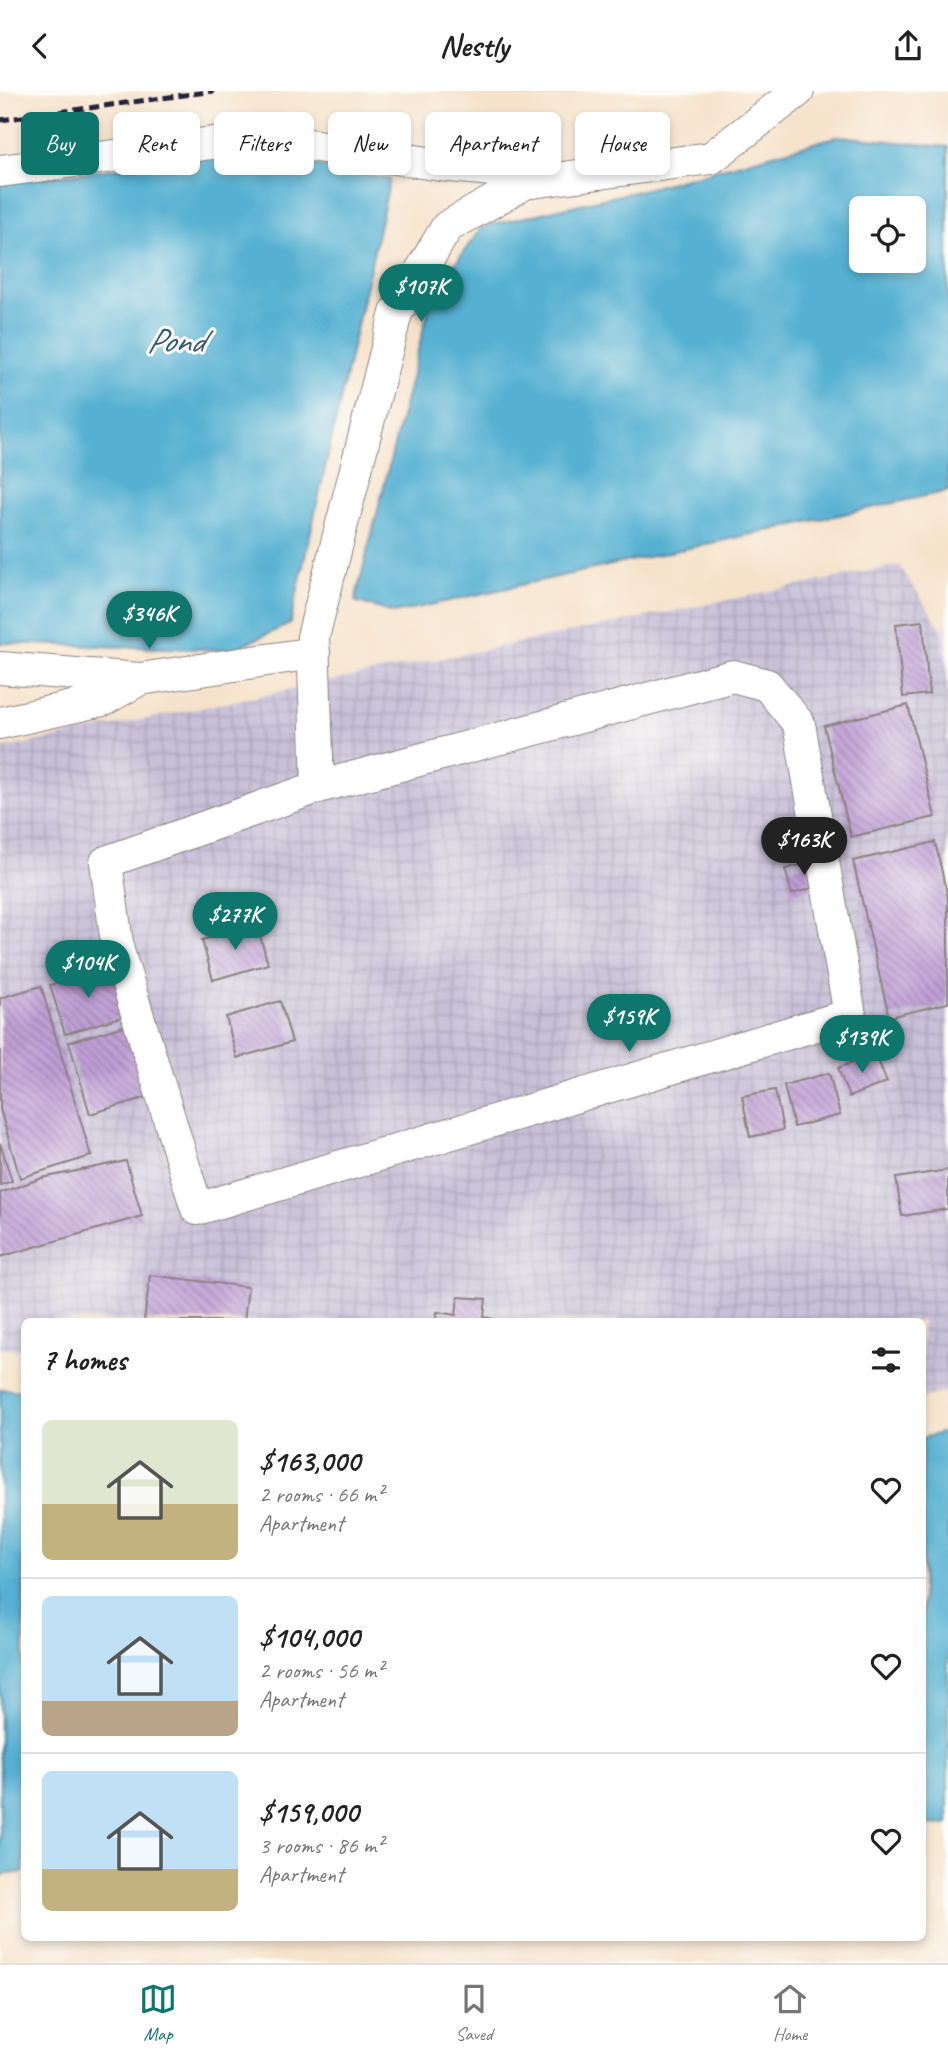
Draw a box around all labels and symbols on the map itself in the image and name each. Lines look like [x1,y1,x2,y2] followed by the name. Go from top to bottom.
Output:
[372,265,470,324] pin: $107K
[146,318,214,363] water label: Pond
[100,591,198,651] pin: $346K
[755,817,853,877] pin: $163K
[186,893,284,952] pin: $277K
[39,941,137,1000] pin: $104K
[580,995,678,1054] pin: $159K
[813,1016,911,1075] pin: $139K

